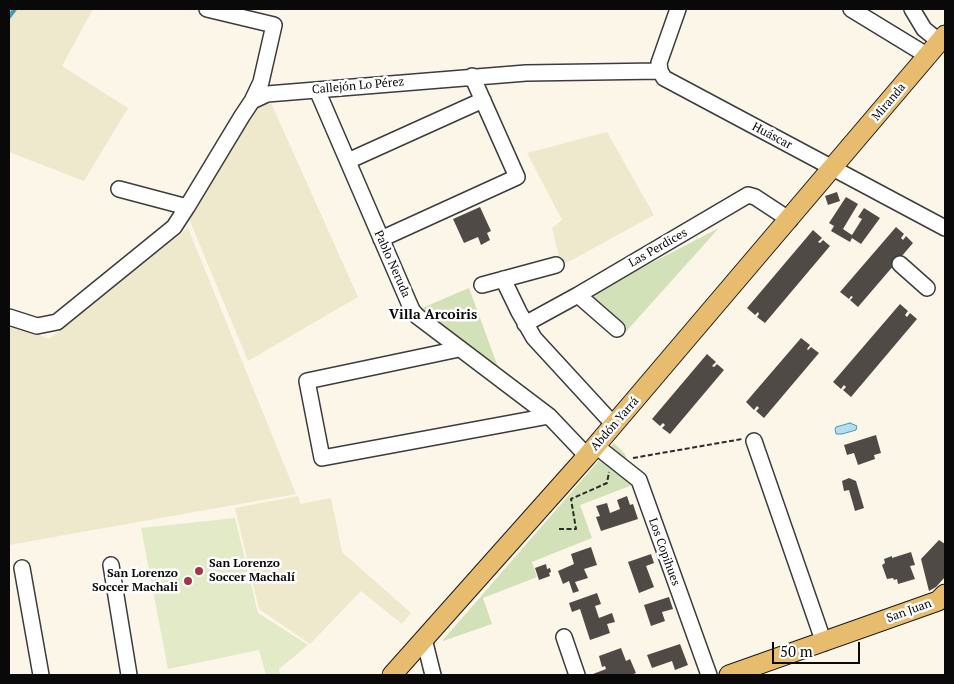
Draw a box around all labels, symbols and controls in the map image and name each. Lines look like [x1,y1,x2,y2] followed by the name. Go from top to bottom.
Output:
[311,75,405,97] street label: Callejón Lo Pérez
[869,80,909,124] street label: Miranda
[750,120,794,152] street label: Huáscar
[626,225,690,271] street label: Las Perdices
[371,228,413,300] street label: Pablo Neruda
[389,307,477,323] district label: Villa Arcoiris
[588,394,642,454] street label: Abdón Yarrá
[645,516,683,588] street label: Los Copihues
[209,557,295,585] place label: San Lorenzo Soccer Machalí
[193,565,205,577] marker: San Lorenzo Soccer Machalí
[92,567,178,595] place label: San Lorenzo Soccer Machali
[182,575,194,587] marker: San Lorenzo Soccer Machali
[885,596,933,626] street label: San Juan
[774,632,862,664] scale bar
[780,641,813,661] text: 50 m

